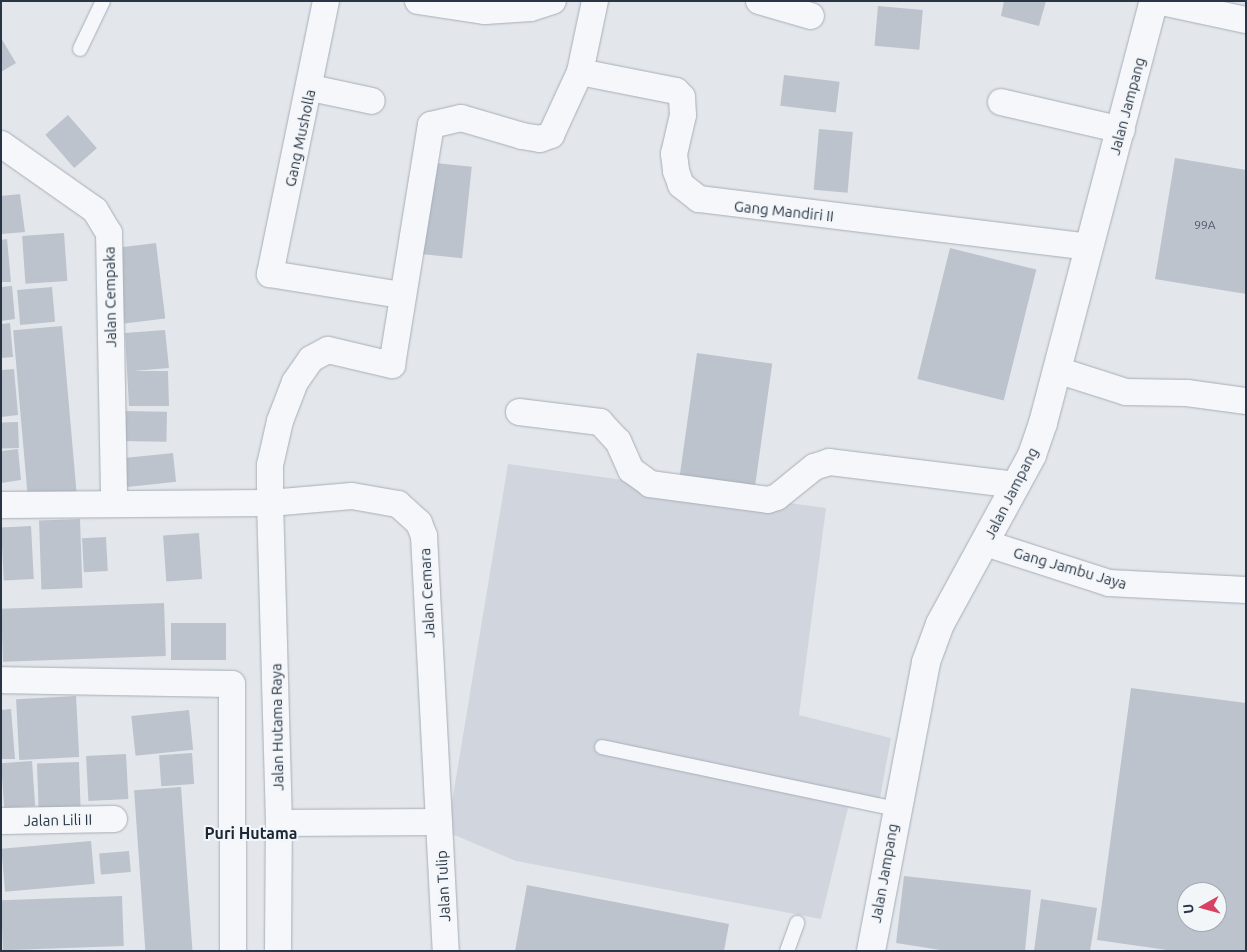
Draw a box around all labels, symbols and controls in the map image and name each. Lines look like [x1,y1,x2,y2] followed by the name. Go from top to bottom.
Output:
[1105,55,1149,157] street label: Jalan Jampang
[281,88,319,188] street label: Gang Musholla
[733,197,835,225] street label: Gang Mandiri II
[1194,218,1216,232] house number: 99A
[100,246,120,348] street label: Jalan Cempaka
[980,444,1042,542] street label: Jalan Jampang
[1011,543,1129,593] street label: Gang Jambu Jaya
[416,547,438,639] street label: Jalan Cemara
[267,663,287,791] street label: Jalan Hutama Raya
[23,810,93,830] street label: Jalan Lili II
[866,822,902,924] street label: Jalan Jampang
[204,823,298,843] district label: Puri Hutama
[432,850,454,922] street label: Jalan Tulip
[1177,882,1227,932] north arrow
[1180,903,1197,915] text: U

